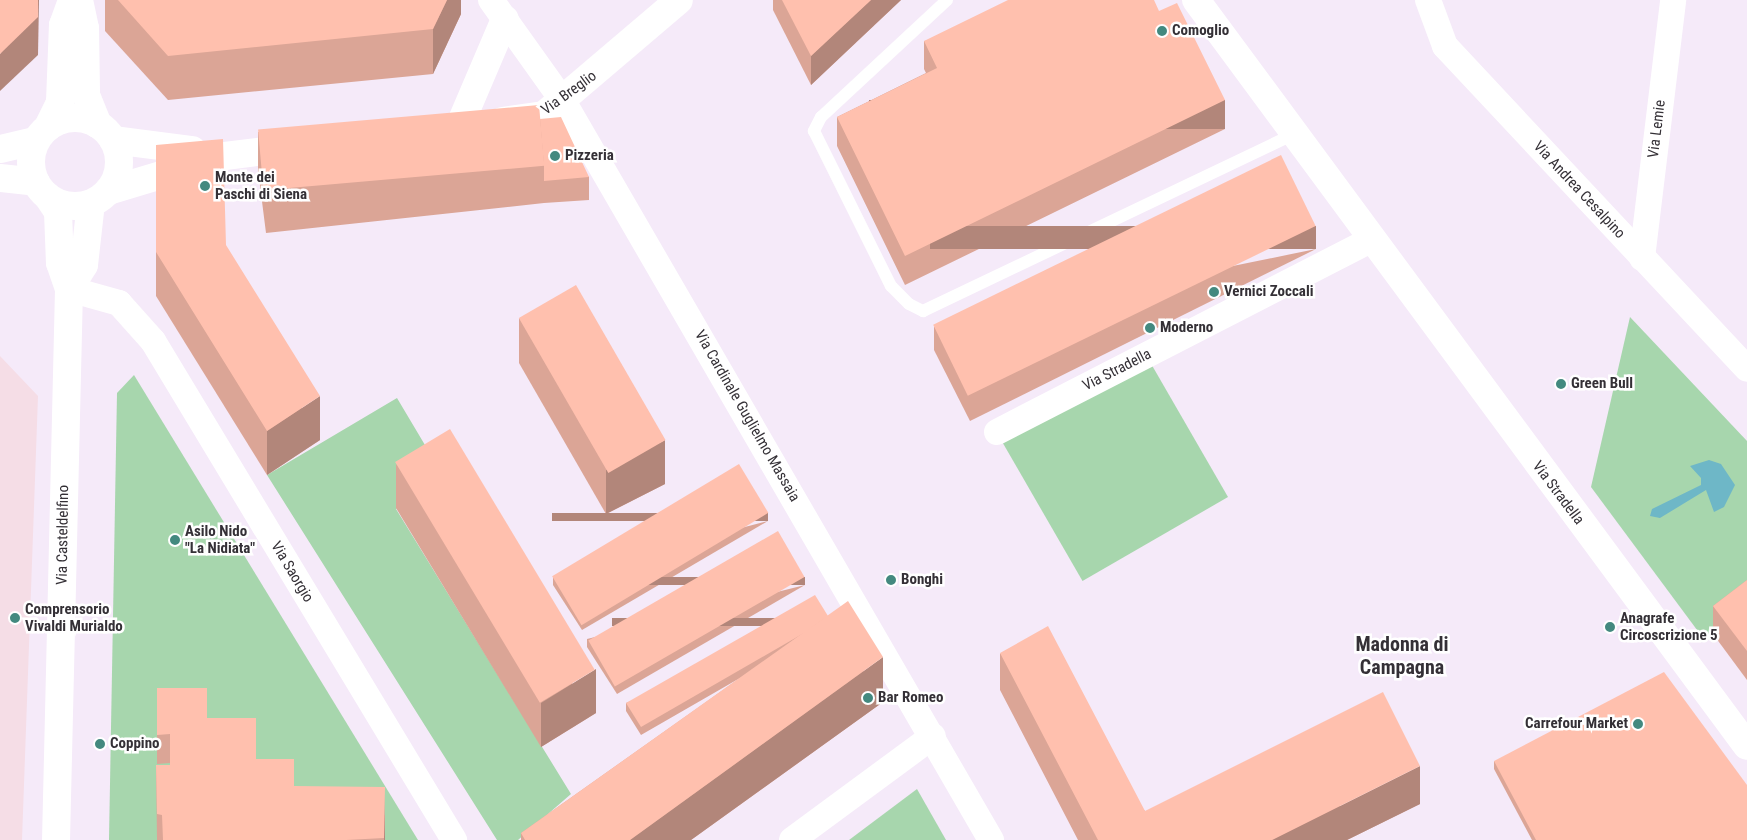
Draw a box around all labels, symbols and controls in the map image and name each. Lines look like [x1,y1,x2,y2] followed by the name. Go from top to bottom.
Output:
[1172,22,1229,40] place label: Comoglio
[1156,25,1168,37] marker: Comoglio
[538,67,600,119] street label: Via Breglio
[1645,99,1669,159] street label: Via Lemie
[1529,138,1629,242] street label: Via Andrea Cesalpino
[565,147,614,165] place label: Pizzeria
[549,150,561,162] marker: Pizzeria
[215,168,307,203] place label: Monte dei Paschi di Siena
[199,180,211,192] marker: Monte dei Paschi di Siena
[1224,283,1313,301] place label: Vernici Zoccali
[1208,286,1220,298] marker: Vernici Zoccali
[1160,319,1213,337] place label: Moderno
[1144,322,1156,334] marker: Moderno
[690,327,804,505] street label: Via Cardinale Guglielmo Massaia
[1080,345,1154,395] street label: Via Stradella
[1571,375,1633,393] place label: Green Bull
[1555,378,1567,390] marker: Green Bull
[1528,458,1588,528] street label: Via Stradella
[53,485,73,585] street label: Via Casteldelfino
[185,522,255,557] place label: Asilo Nido "La Nidiata"
[169,534,181,546] marker: Asilo Nido "La Nidiata"
[267,538,317,606] street label: Via Saorgio
[901,571,943,589] place label: Bonghi
[885,574,897,586] marker: Bonghi
[25,600,123,635] place label: Comprensorio Vivaldi Murialdo
[1620,609,1718,644] place label: Anagrafe Circoscrizione 5
[9,612,21,624] marker: Comprensorio Vivaldi Murialdo
[1604,621,1616,633] marker: Anagrafe Circoscrizione 5
[1355,632,1449,679] district label: Madonna di Campagna
[878,689,943,707] place label: Bar Romeo
[862,692,874,704] marker: Bar Romeo
[1525,715,1628,733] place label: Carrefour Market
[1632,718,1644,730] marker: Carrefour Market
[110,735,159,753] place label: Coppino
[94,738,106,750] marker: Coppino

